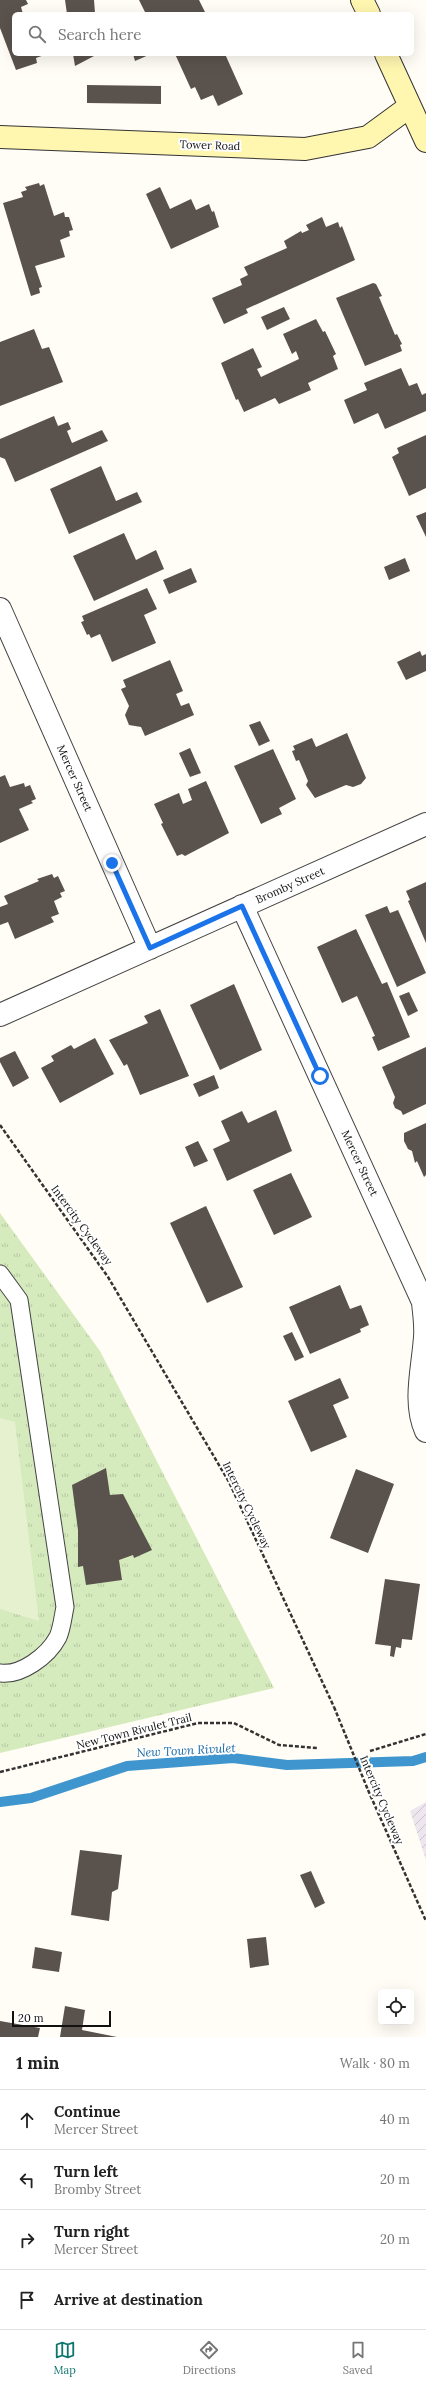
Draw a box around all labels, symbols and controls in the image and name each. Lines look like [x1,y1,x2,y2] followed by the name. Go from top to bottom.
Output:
[12,12,414,56] search box
[26,23,48,45] icon: search
[58,25,141,44] text: Search here
[179,137,241,153] street label: Tower Road
[54,743,96,814] street label: Mercer Street
[103,854,121,872] route end
[253,863,327,906] street label: Bromby Street
[311,1067,329,1085] route start
[339,1128,382,1199] street label: Mercer Street
[48,1182,116,1268] street label: Intercity Cycleway
[220,1459,274,1551] street label: Intercity Cycleway
[75,1710,193,1752] street label: New Town Rivulet Trail
[136,1740,236,1760] water label: New Town Rivulet
[357,1753,407,1847] street label: Intercity Cycleway
[378,1989,414,2025] map controls
[378,1989,414,2025] button: locate
[12,2009,111,2028] scale bar
[18,2011,43,2025] text: 20 m
[16,2052,59,2074] text: 1 min
[340,2055,410,2072] text: Walk · 80 m
[54,2102,120,2121] text: Continue
[16,2109,38,2131] icon: ahead
[380,2111,410,2128] text: 40 m
[54,2121,138,2138] text: Mercer Street
[54,2162,118,2181] text: Turn left
[16,2169,38,2191] icon: left
[380,2171,410,2188] text: 20 m
[54,2181,141,2198] text: Bromby Street
[54,2222,130,2241] text: Turn right
[16,2229,38,2251] icon: right
[380,2231,410,2248] text: 20 m
[54,2241,138,2258] text: Mercer Street
[16,2289,38,2311] icon: arrive
[54,2290,203,2309] text: Arrive at destination
[53,2339,76,2377] tab: Map
[183,2339,236,2377] tab: Directions
[343,2339,373,2377] tab: Saved

